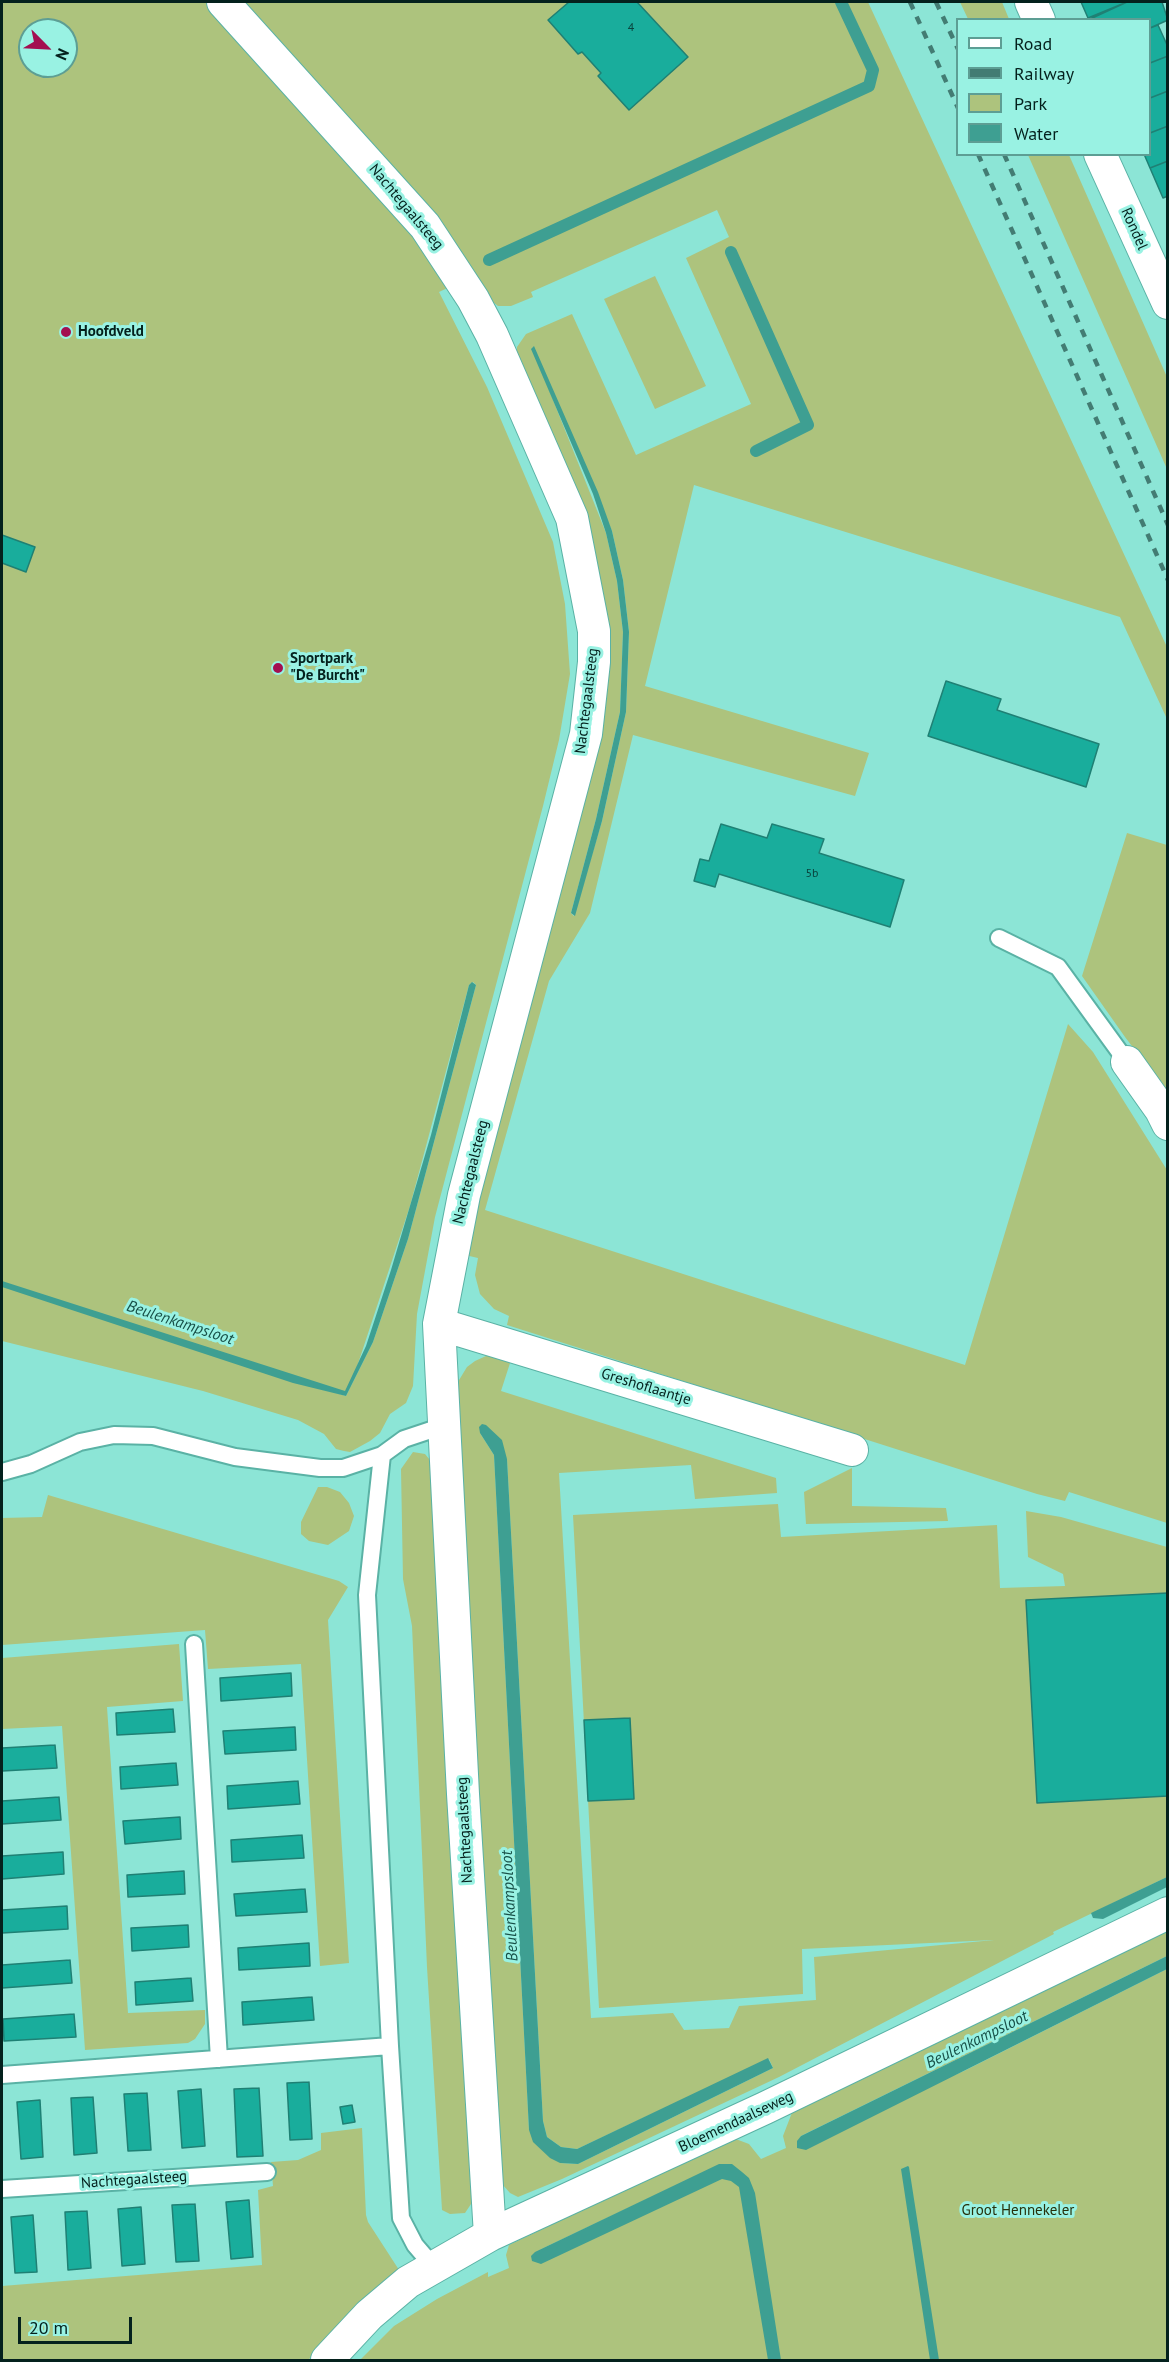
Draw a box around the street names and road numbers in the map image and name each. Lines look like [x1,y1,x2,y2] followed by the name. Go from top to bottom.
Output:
[365,160,447,254] street label: Nachtegaalsteeg
[1117,205,1151,253] street label: Rondel
[572,647,602,755] street label: Nachtegaalsteeg
[449,1118,493,1226] street label: Nachtegaalsteeg
[599,1365,693,1409] street label: Greshoflaantje
[453,1776,477,1884] street label: Nachtegaalsteeg
[676,2088,796,2156] street label: Bloemendaalseweg
[80,2167,188,2193] street label: Nachtegaalsteeg

